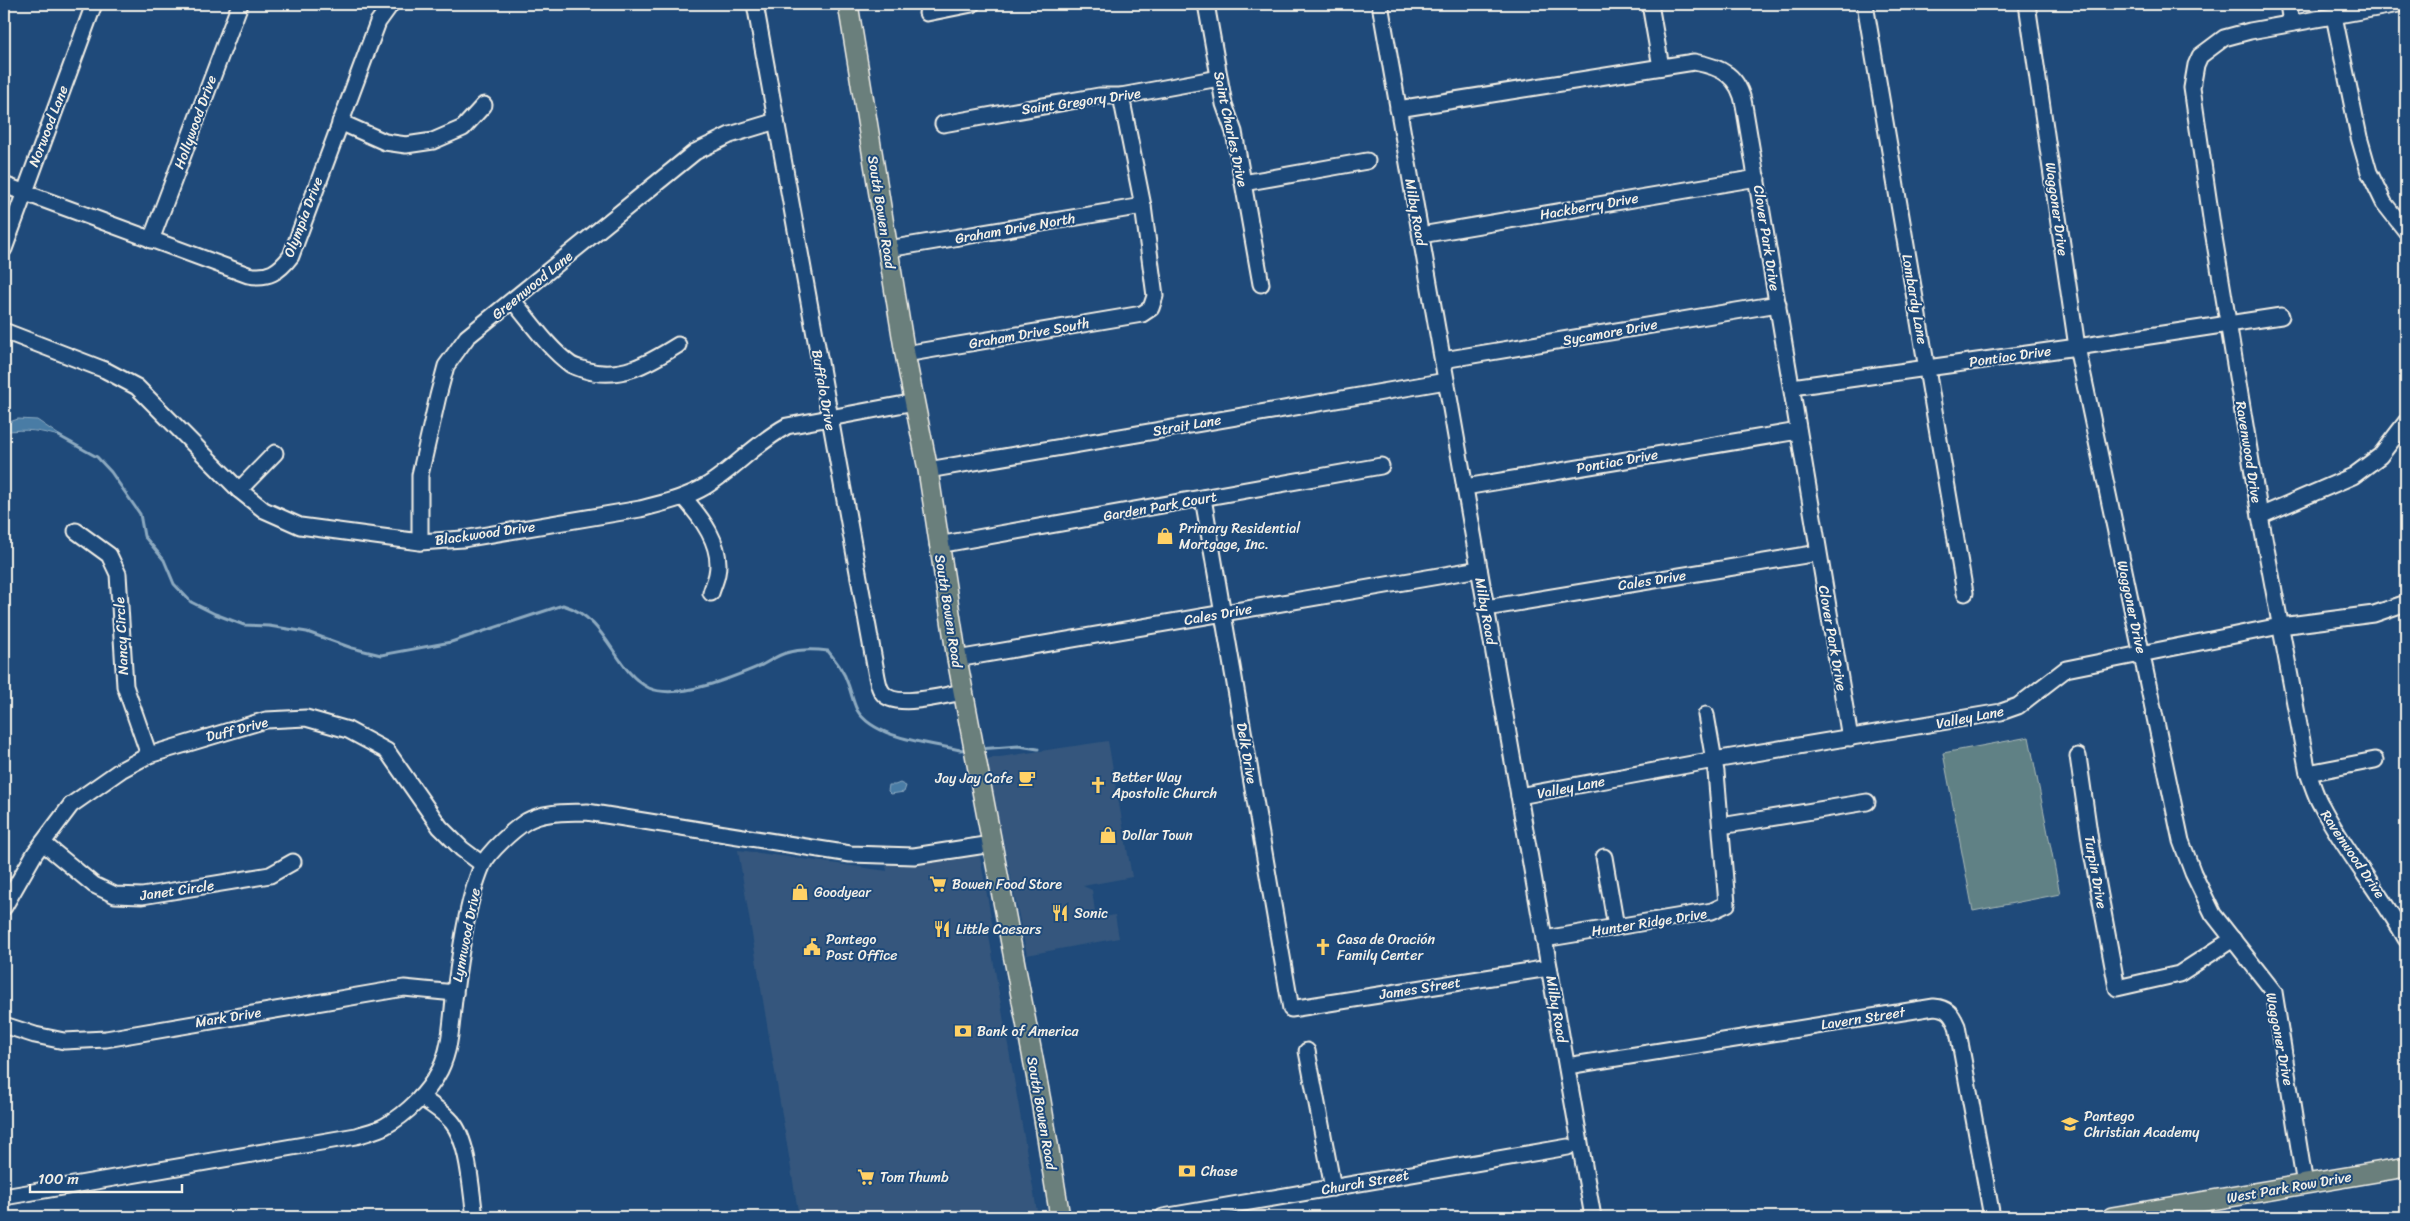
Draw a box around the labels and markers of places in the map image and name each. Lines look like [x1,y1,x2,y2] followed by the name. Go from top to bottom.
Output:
[1179,516,1301,557] place label: Primary Residential Mortgage, Inc.
[1155,526,1175,546] shop icon: Primary Residential Mortgage, Inc.
[1111,765,1217,806] place label: Better Way Apostolic Church
[934,766,1013,791] place label: Jay Jay Cafe
[1017,768,1037,788] cafe icon: Jay Jay Cafe
[1088,775,1108,795] church icon: Better Way Apostolic Church
[1122,823,1193,848] place label: Dollar Town
[1098,825,1118,845] shop icon: Dollar Town
[952,872,1062,897] place label: Bowen Food Store
[928,874,948,894] supermarket icon: Bowen Food Store
[814,880,872,905] place label: Goodyear
[790,882,810,902] shop icon: Goodyear
[1074,901,1108,926] place label: Sonic
[1050,903,1070,923] restaurant icon: Sonic
[956,917,1042,942] place label: Little Caesars
[932,919,952,939] restaurant icon: Little Caesars
[826,927,897,968] place label: Pantego Post Office
[1337,927,1435,968] place label: Casa de Oración Family Center
[802,937,822,957] public building icon: Pantego Post Office
[1313,937,1333,957] church icon: Casa de Oración Family Center
[977,1019,1080,1044] place label: Bank of America
[953,1021,973,1041] bank icon: Bank of America
[2084,1104,2200,1145] place label: Pantego Christian Academy
[2060,1114,2080,1134] school or university icon: Pantego Christian Academy
[1201,1159,1238,1184] place label: Chase
[1177,1161,1197,1181] bank icon: Chase
[880,1165,949,1190] place label: Tom Thumb
[856,1167,876,1187] supermarket icon: Tom Thumb

